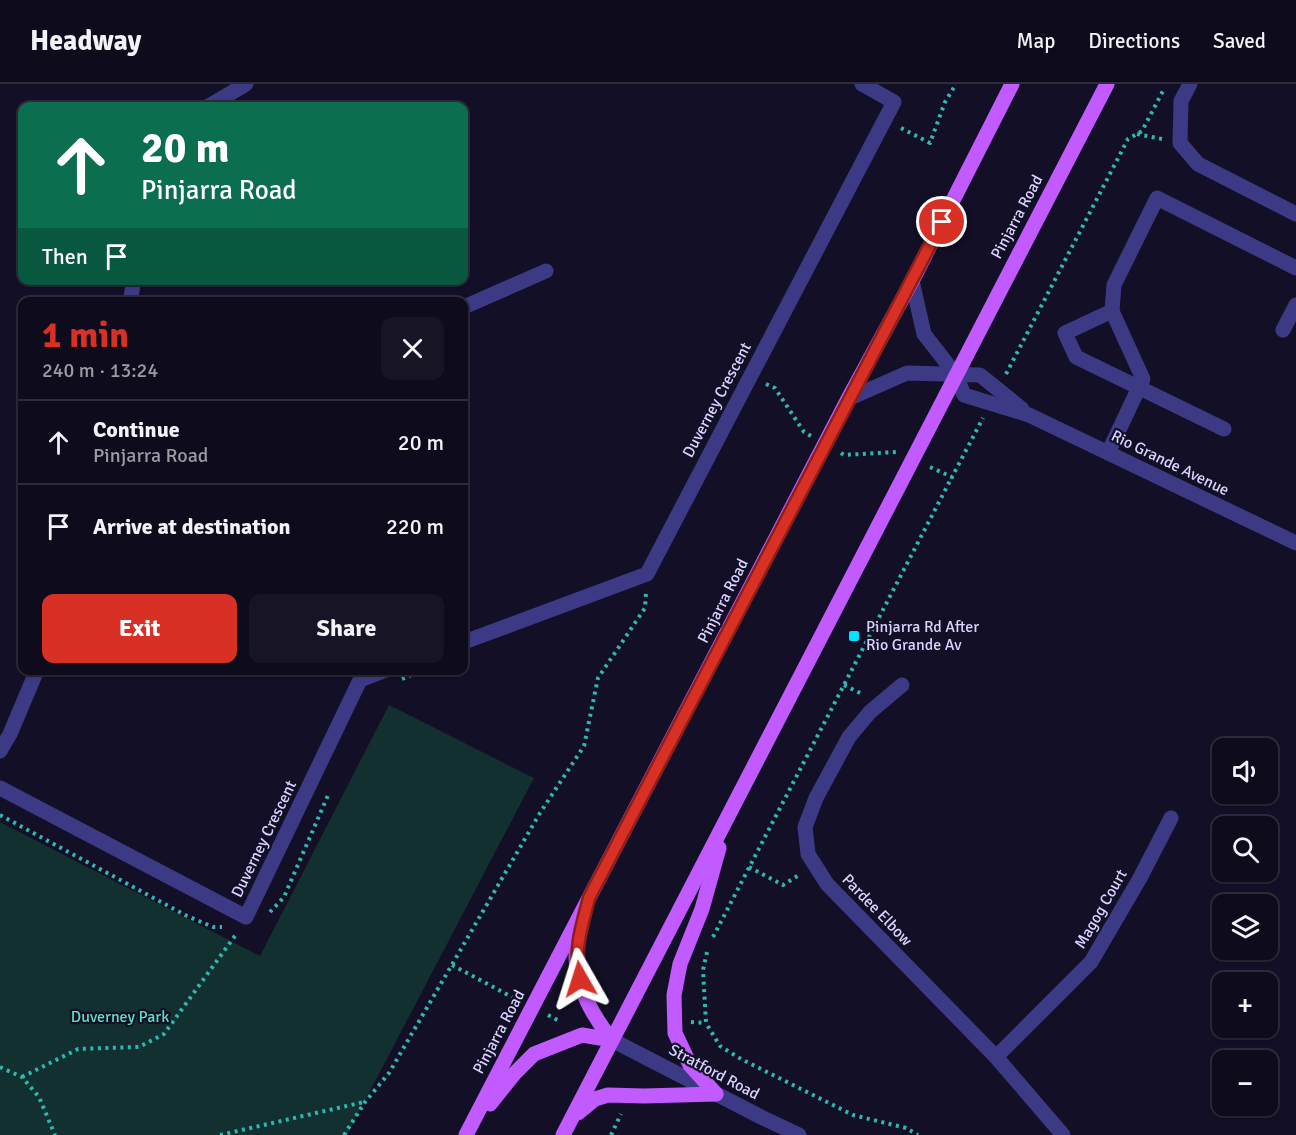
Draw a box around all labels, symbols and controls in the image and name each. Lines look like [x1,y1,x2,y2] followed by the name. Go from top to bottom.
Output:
[30,24,141,58] text: Headway
[1017,28,1055,54] text: Map
[1088,28,1180,54] text: Directions
[1213,28,1266,54] text: Saved
[141,123,230,174] text: 20 m
[42,126,120,204] icon: ahead
[987,172,1047,262] street label: Pinjarra Road
[141,174,297,207] text: Pinjarra Road
[916,196,967,247] pin
[925,205,958,238] icon: arrive
[100,240,133,273] icon: arrive
[42,243,88,270] text: Then
[42,313,129,358] text: 1 min
[381,317,444,380] button: close
[678,339,756,461] street label: Duverney Crescent
[42,358,158,383] text: 240 m · 13:24
[93,416,180,443] text: Continue
[42,426,75,459] icon: ahead
[1108,426,1232,500] street label: Rio Grande Avenue
[398,429,444,456] text: 20 m
[93,443,208,468] text: Pinjarra Road
[42,510,75,543] icon: arrive
[93,513,290,540] text: Arrive at destination
[386,513,444,540] text: 220 m
[693,555,753,647] street label: Pinjarra Road
[42,594,237,663] button: Exit
[249,594,444,663] button: Share
[866,617,979,655] place label: Pinjarra Rd After Rio Grande Av
[847,629,861,643] marker: Pinjarra Rd After Rio Grande Av
[1212,738,1278,1116] map controls
[1212,738,1278,804] button: sound
[227,777,301,901] street label: Duverney Crescent
[1212,816,1278,882] button: search
[1070,865,1132,952] street label: Magog Court
[838,870,917,951] street label: Pardee Elbow
[1212,894,1278,960] button: layers
[548,947,612,1011] position arrow
[1212,972,1278,1038] button: +
[469,987,529,1077] street label: Pinjarra Road
[71,1007,169,1027] park label: Duverney Park
[665,1040,763,1104] street label: Stratford Road
[1212,1050,1278,1116] button: −

